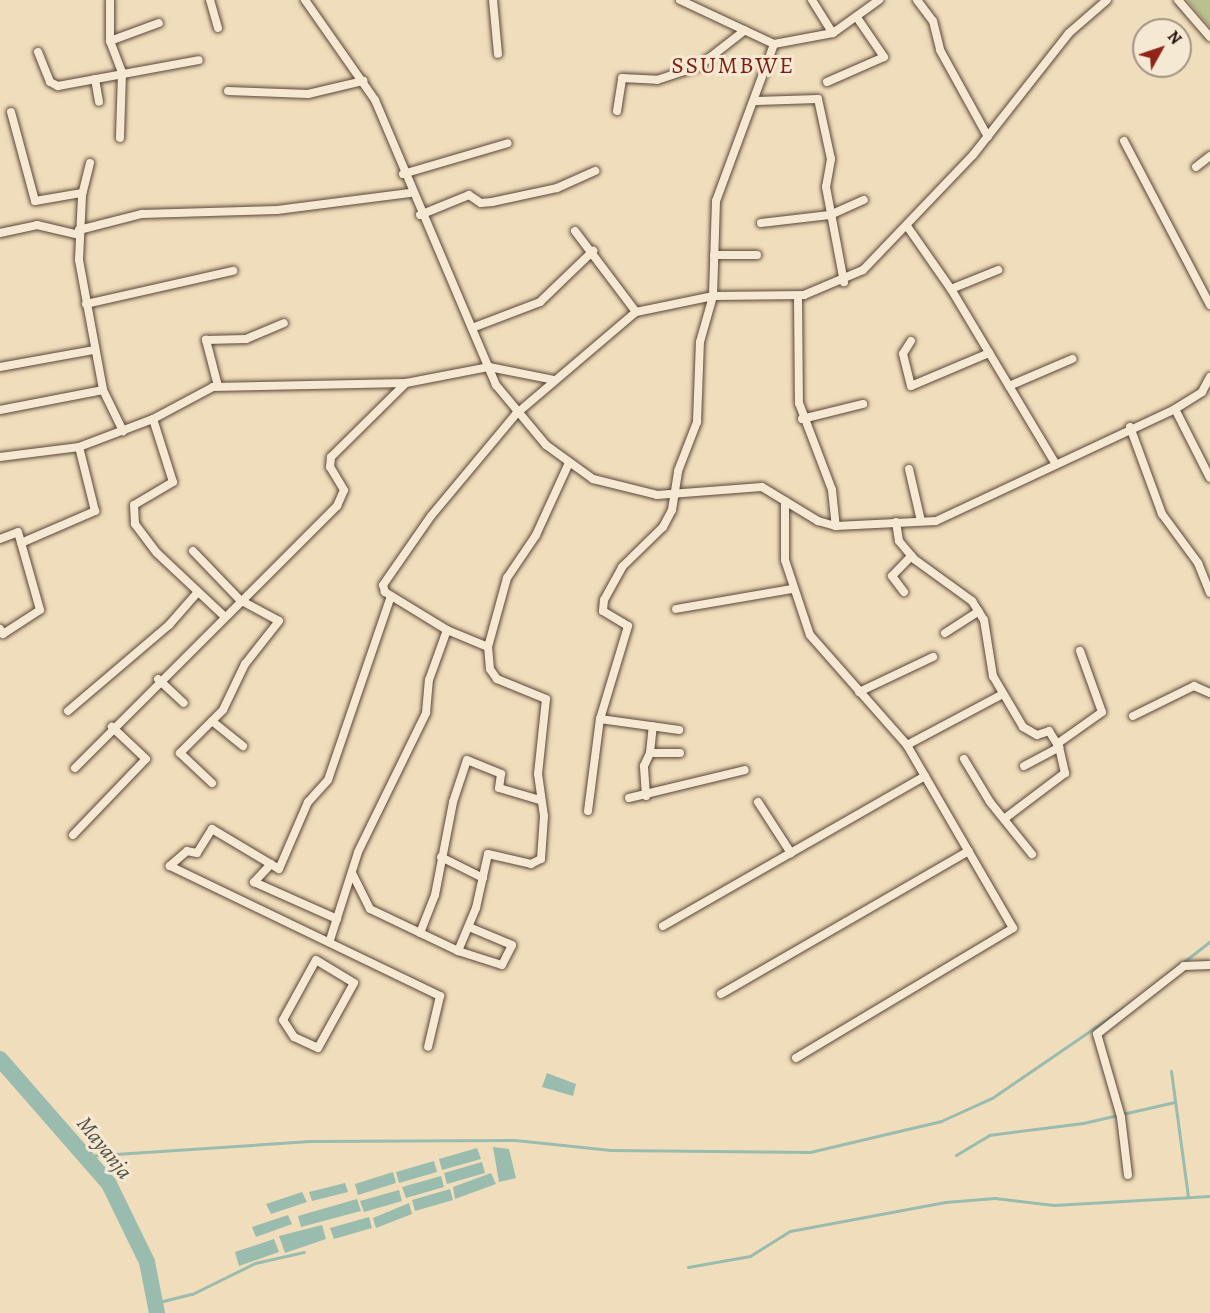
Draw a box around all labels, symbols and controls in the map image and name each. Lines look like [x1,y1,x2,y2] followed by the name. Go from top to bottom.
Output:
[1132,18,1192,78] north arrow
[1162,26,1186,49] text: N
[671,52,795,80] district label: SSUMBWE
[71,1111,137,1185] water label: Mayanja

